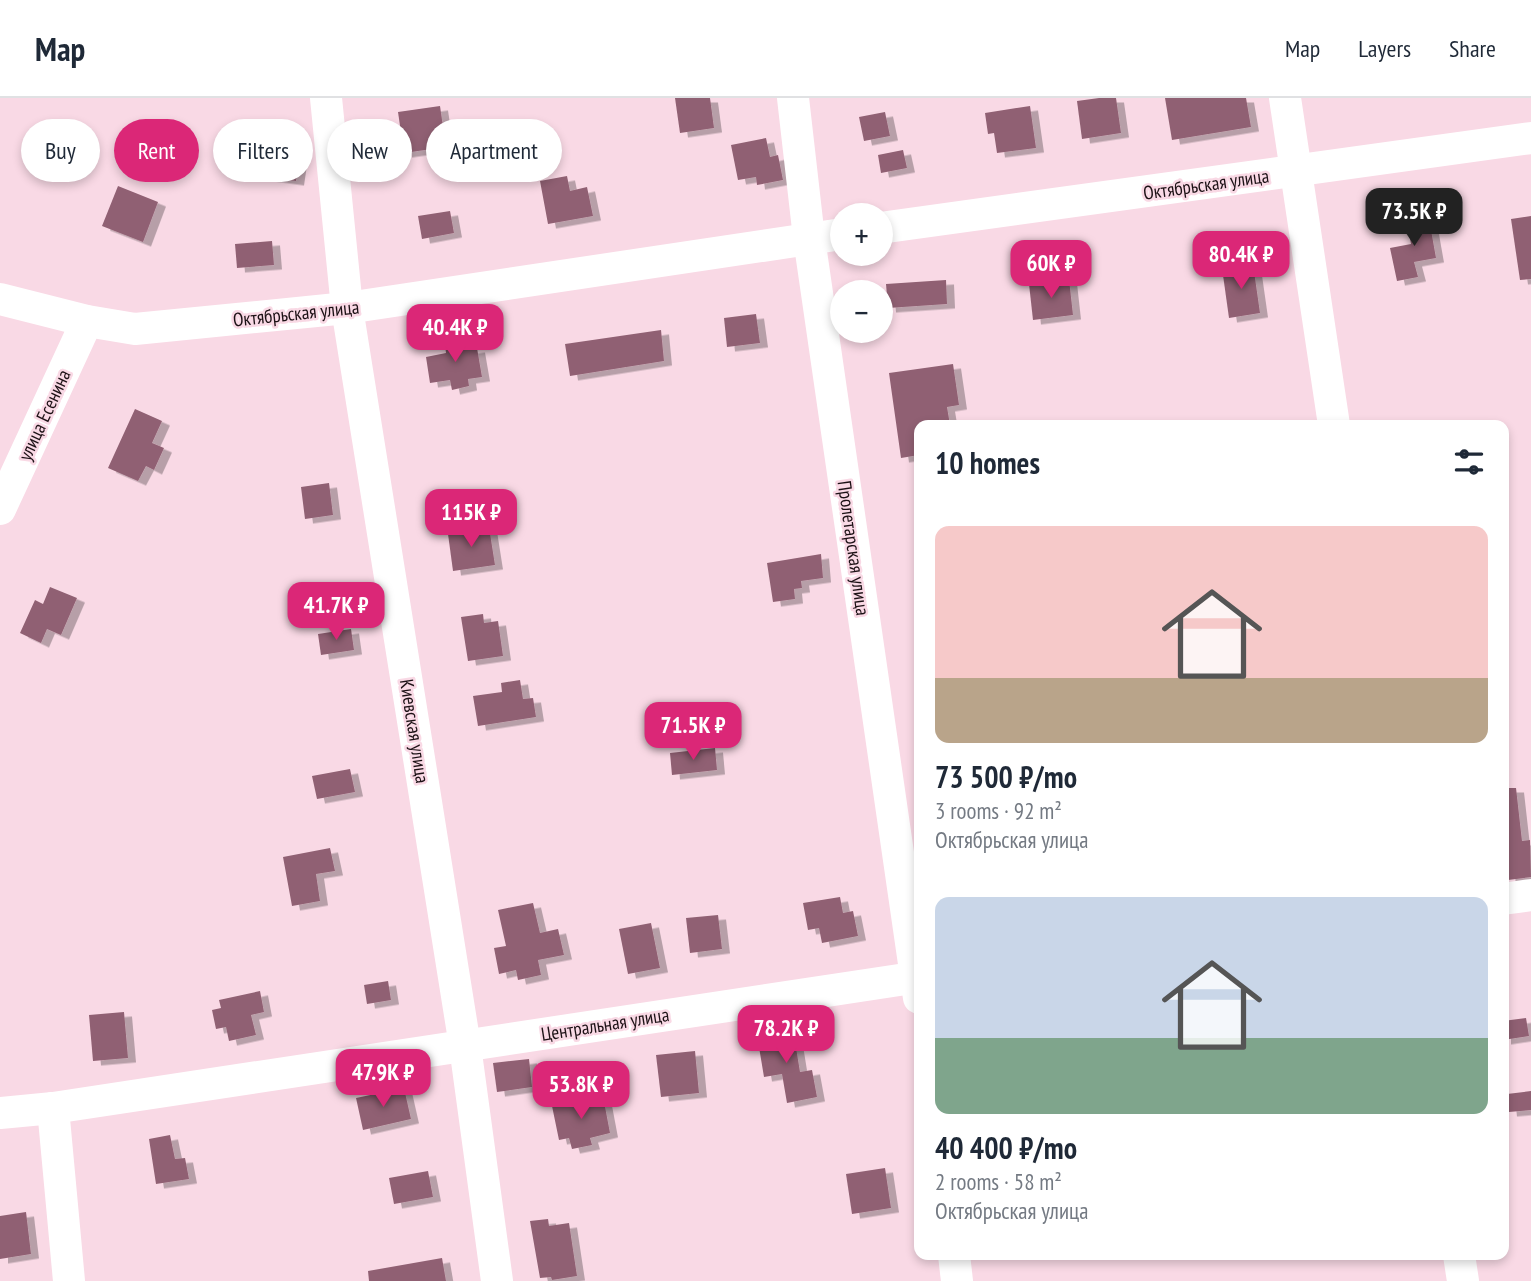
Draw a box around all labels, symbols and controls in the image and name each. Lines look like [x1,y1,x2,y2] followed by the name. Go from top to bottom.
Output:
[35,27,85,70] text: Map
[1285,33,1320,64] text: Map
[1358,33,1411,64] text: Layers
[1449,33,1496,64] text: Share
[21,119,100,182] chip: Buy
[114,119,199,182] chip: Rent
[213,119,313,182] chip: Filters
[327,119,412,182] chip: New
[426,119,562,182] chip: Apartment
[1142,163,1270,205] street label: Октябрьская улица
[1349,188,1479,248] pin: 73.5K ₽
[1382,196,1446,225] text: 73.5K ₽
[830,203,893,343] map controls
[830,203,893,266] button: +
[1176,232,1306,291] pin: 80.4K ₽
[1209,239,1273,268] text: 80.4K ₽
[1002,240,1100,300] pin: 60K ₽
[1026,248,1076,277] text: 60K ₽
[830,280,893,343] button: −
[232,294,360,332] street label: Октябрьская улица
[390,304,520,364] pin: 40.4K ₽
[423,312,487,341] text: 40.4K ₽
[12,366,76,464] street label: улица Есенина
[935,443,1040,482] text: 10 homes
[1450,443,1488,481] icon: filters
[833,479,875,617] street label: Пролетарская улица
[414,490,528,549] pin: 115K ₽
[441,497,501,526] text: 115K ₽
[1149,571,1275,697] icon: home
[271,582,401,642] pin: 41.7K ₽
[304,590,368,619] text: 41.7K ₽
[395,677,435,785] street label: Киевская улица
[628,702,758,762] pin: 71.5K ₽
[661,710,725,739] text: 71.5K ₽
[935,757,1077,796] text: 73 500 ₽/mo
[935,796,1062,825] text: 3 rooms · 92 m²
[935,825,1088,854] text: Октябрьская улица
[1149,942,1275,1068] icon: home
[539,1002,671,1046] street label: Центральная улица
[721,1006,851,1065] pin: 78.2K ₽
[754,1013,818,1042] text: 78.2K ₽
[318,1049,448,1109] pin: 47.9K ₽
[352,1057,414,1086] text: 47.9K ₽
[516,1062,646,1121] pin: 53.8K ₽
[549,1069,613,1098] text: 53.8K ₽
[935,1128,1077,1167] text: 40 400 ₽/mo
[935,1167,1062,1196] text: 2 rooms · 58 m²
[935,1196,1088,1225] text: Октябрьская улица

